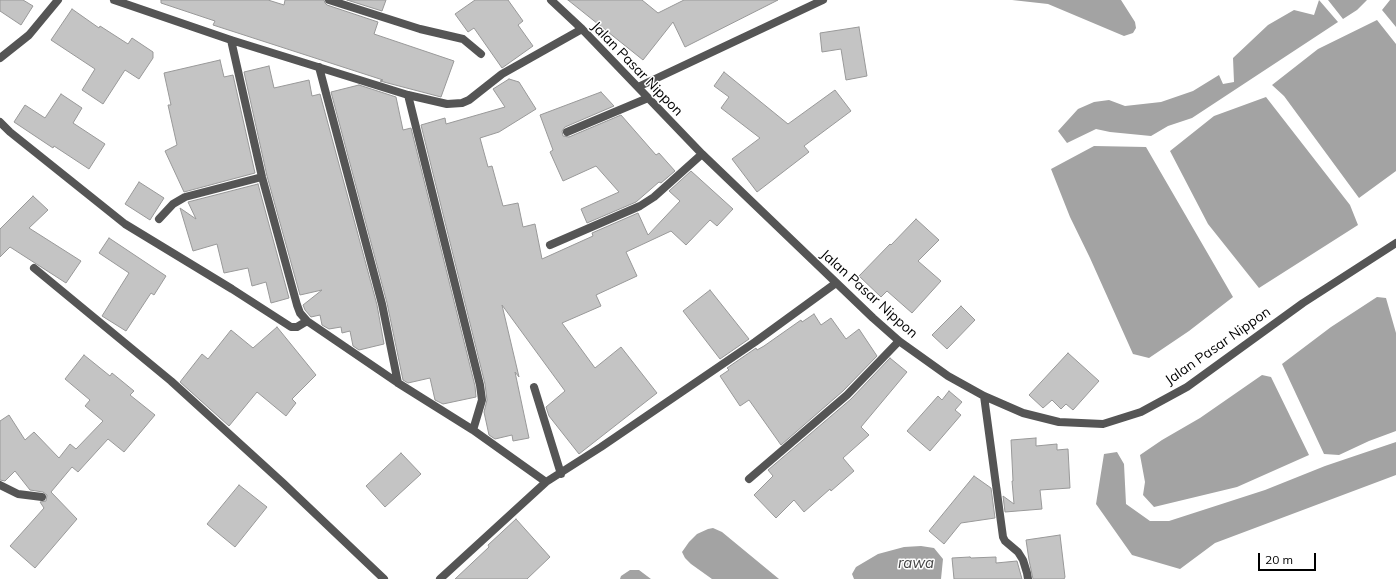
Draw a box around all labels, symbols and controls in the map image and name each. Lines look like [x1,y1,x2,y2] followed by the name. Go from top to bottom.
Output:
[588,18,686,120] street label: Jalan Pasar Nippon
[817,246,921,342] street label: Jalan Pasar Nippon
[1162,303,1274,389] street label: Jalan Pasar Nippon
[1260,545,1318,571] scale bar
[1265,552,1293,567] text: 20 m
[898,554,934,572] water label: rawa

